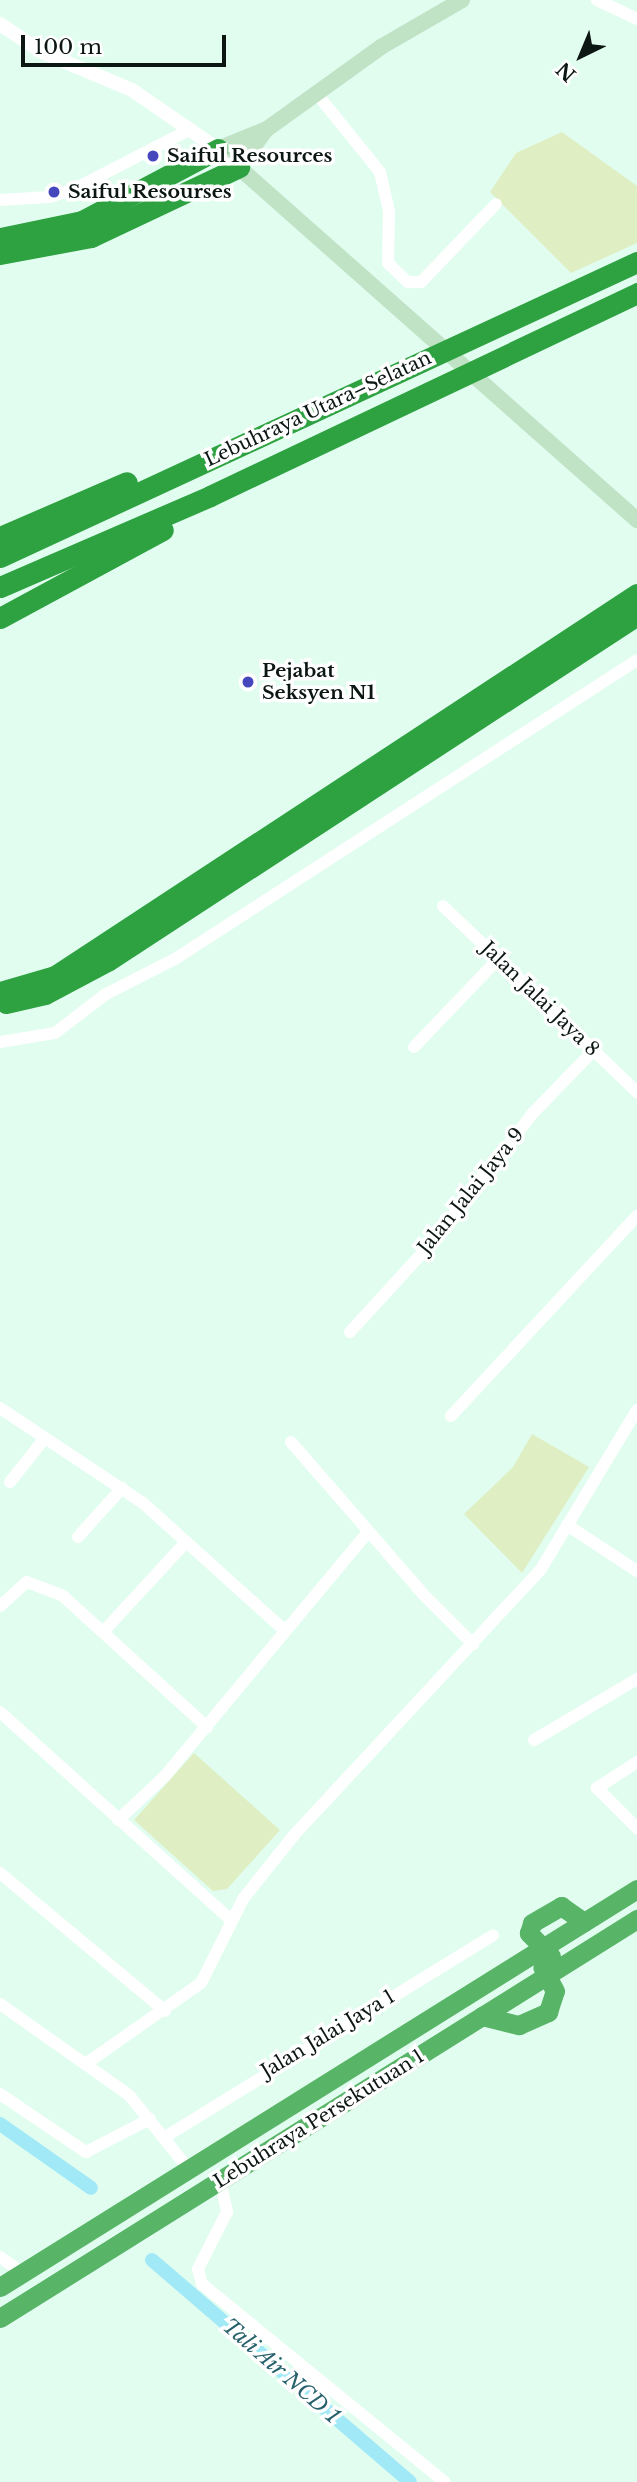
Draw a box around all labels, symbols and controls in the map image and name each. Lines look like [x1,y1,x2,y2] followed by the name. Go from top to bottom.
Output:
[24,21,229,65] scale bar
[546,21,616,91] north arrow
[34,34,102,60] text: 100 m
[552,57,581,86] text: N
[167,145,332,167] place label: Saiful Resources
[145,148,161,164] marker: Saiful Resources
[68,181,232,203] place label: Saiful Resourses
[46,184,62,200] marker: Saiful Resourses
[201,346,435,472] street label: Lebuhraya Utara–Selatan
[262,660,375,704] place label: Pejabat Seksyen N1
[240,674,256,690] marker: Pejabat Seksyen N1
[476,937,604,1061] street label: Jalan Jalai Jaya 8
[413,1123,529,1259] street label: Jalan Jalai Jaya 9
[257,1985,399,2083] street label: Jalan Jalai Jaya 1
[210,2045,428,2193] street label: Lebuhraya Persekutuan 1
[216,2312,346,2430] water label: Tali Air NCD 1

